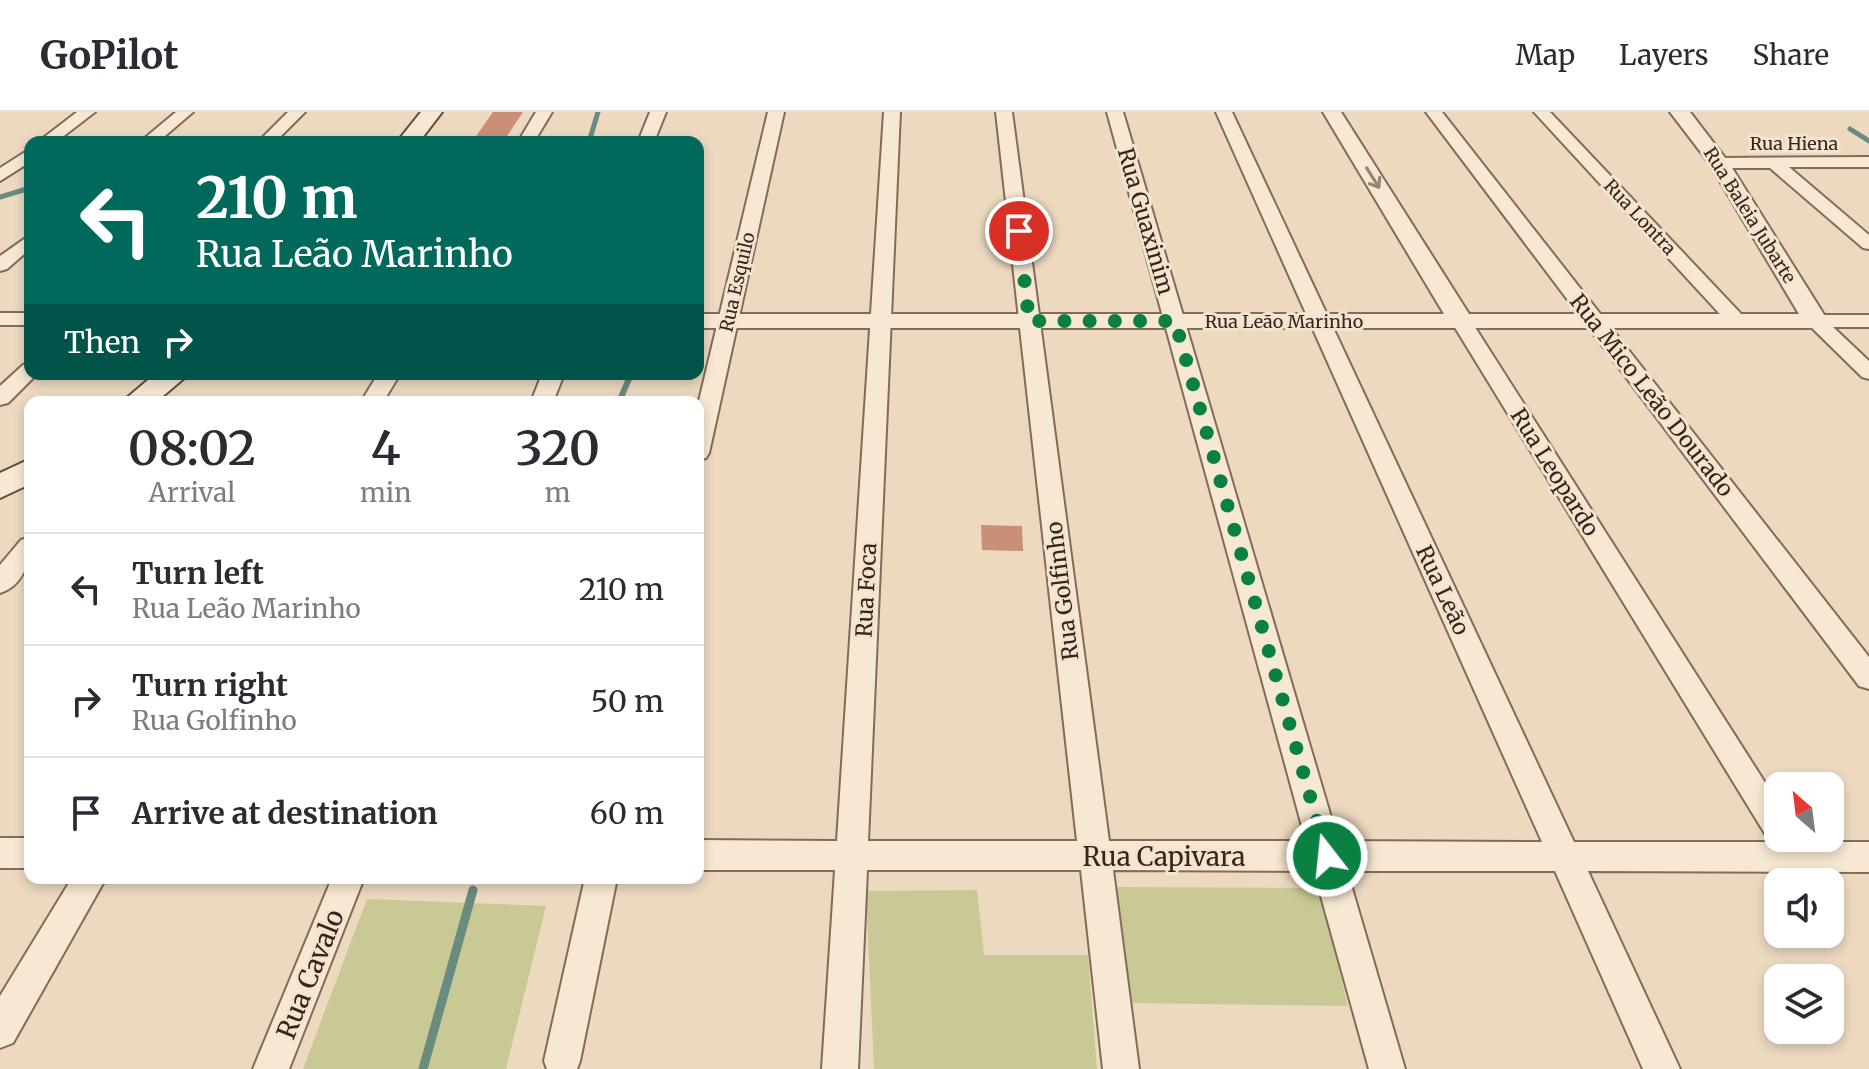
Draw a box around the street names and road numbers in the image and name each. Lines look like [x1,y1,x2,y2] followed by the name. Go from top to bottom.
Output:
[1750,132,1839,155] street label: Rua Hiena
[1699,143,1801,287] street label: Rua Baleia Jubarte
[1112,144,1180,298] street label: Rua Guaxinim
[1599,174,1681,260] street label: Rua Lontra
[714,230,760,334] street label: Rua Esquilo
[1564,288,1740,502] street label: Rua Mico Leão Dourado
[1205,310,1363,333] street label: Rua Leão Marinho
[1505,403,1605,541] street label: Rua Leopardo
[1040,520,1084,662] street label: Rua Golfinho
[1410,541,1476,640] street label: Rua Leão
[850,542,882,638] street label: Rua Foca
[1083,840,1245,873] street label: Rua Capivara
[269,904,351,1044] street label: Rua Cavalo

